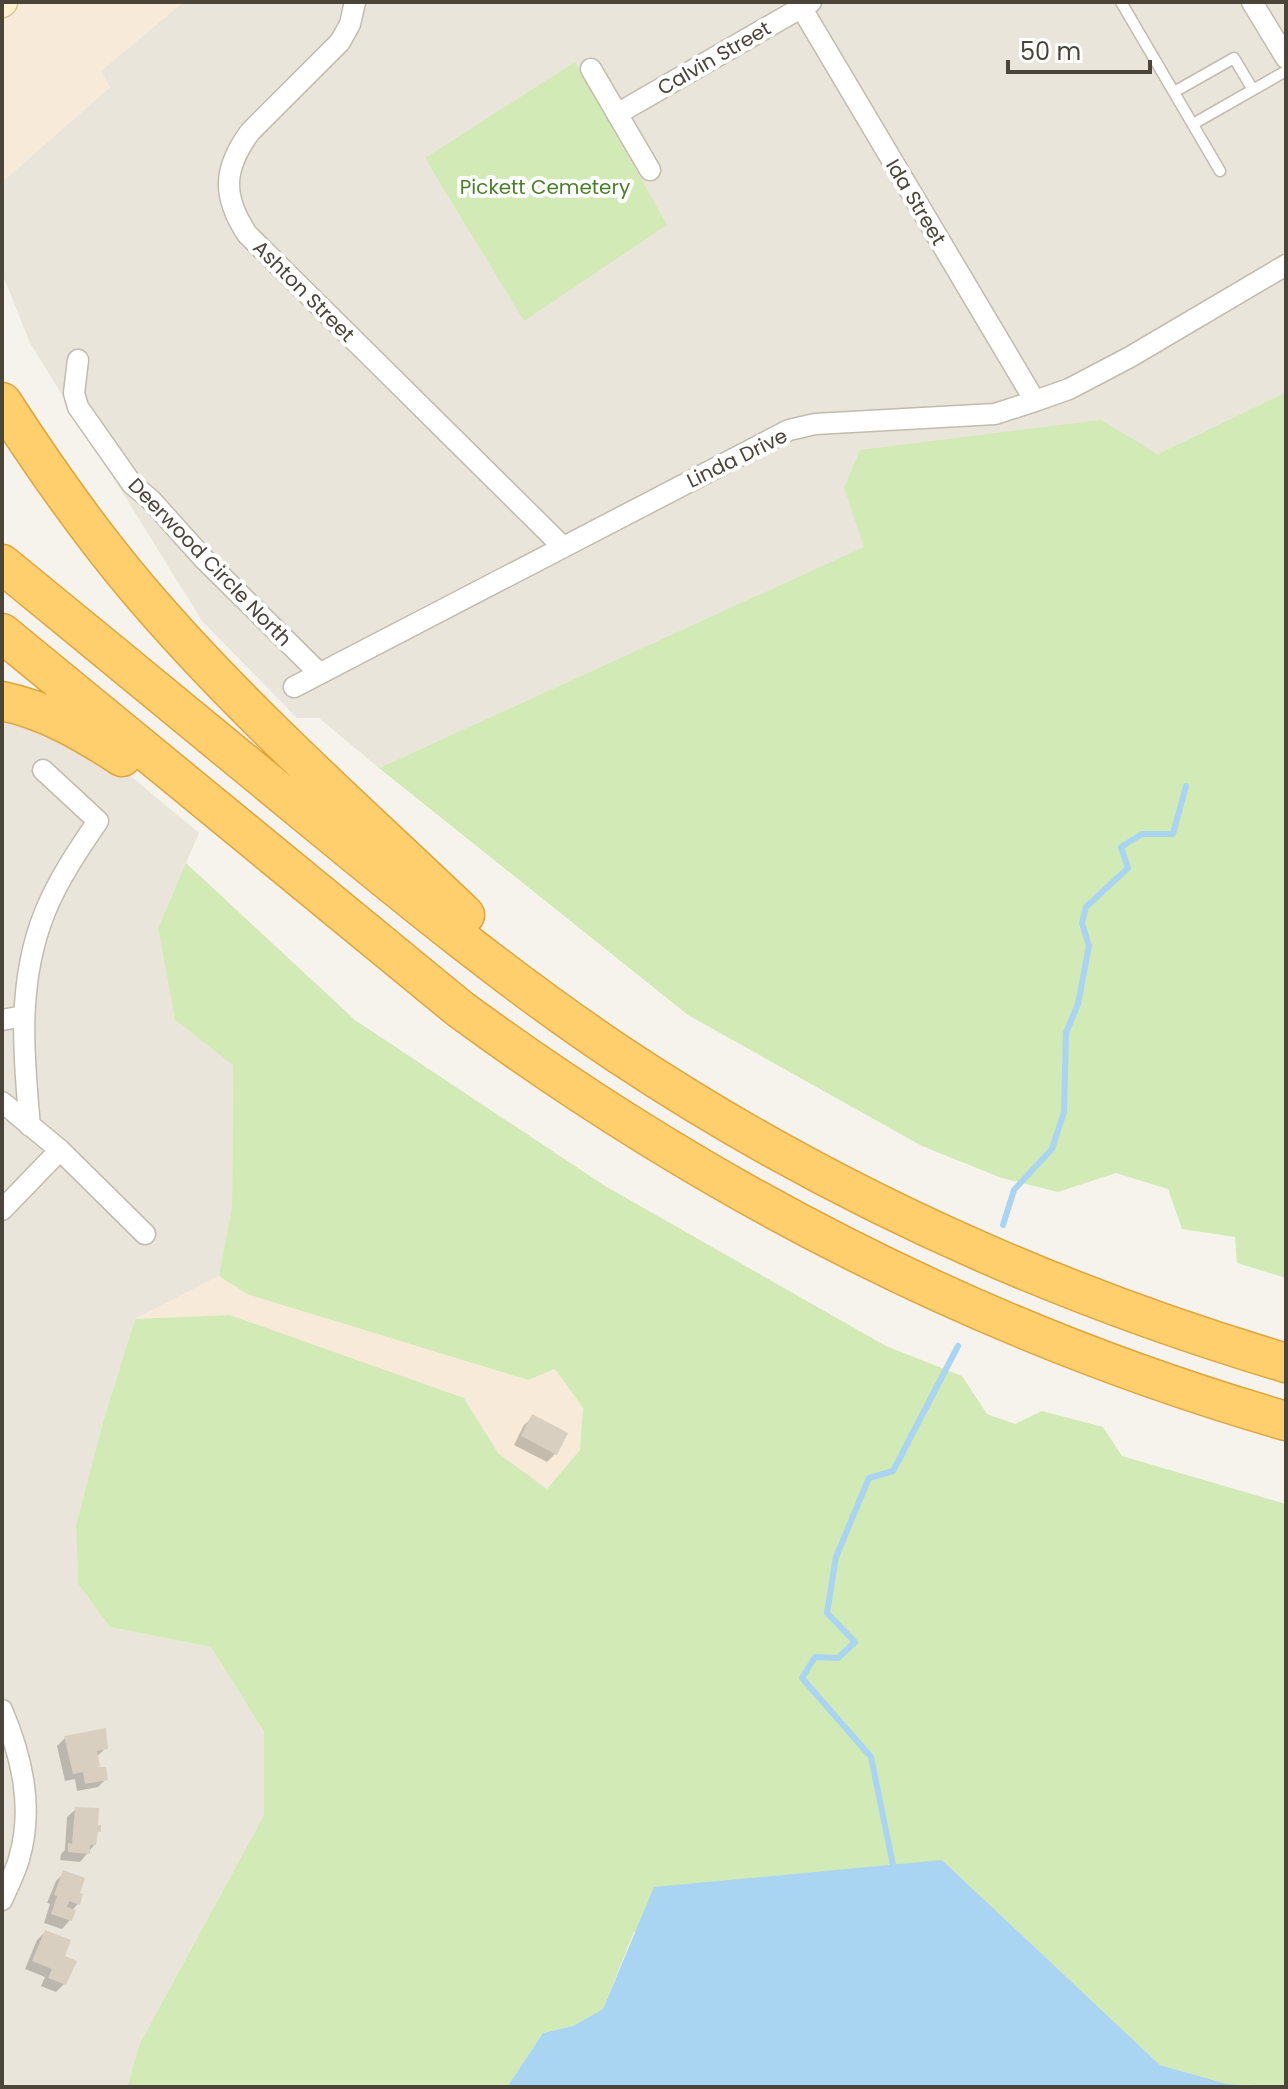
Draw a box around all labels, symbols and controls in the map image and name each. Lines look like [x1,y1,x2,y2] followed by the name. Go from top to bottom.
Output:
[652,14,776,102] street label: Calvin Street
[1008,24,1150,74] scale bar
[1020,35,1081,68] text: 50 m
[879,154,953,250] street label: Ida Street
[460,173,630,201] park label: Pickett Cemetery
[247,234,361,348] street label: Ashton Street
[682,422,792,494] street label: Linda Drive
[122,472,298,652] street label: Deerwood Circle North

